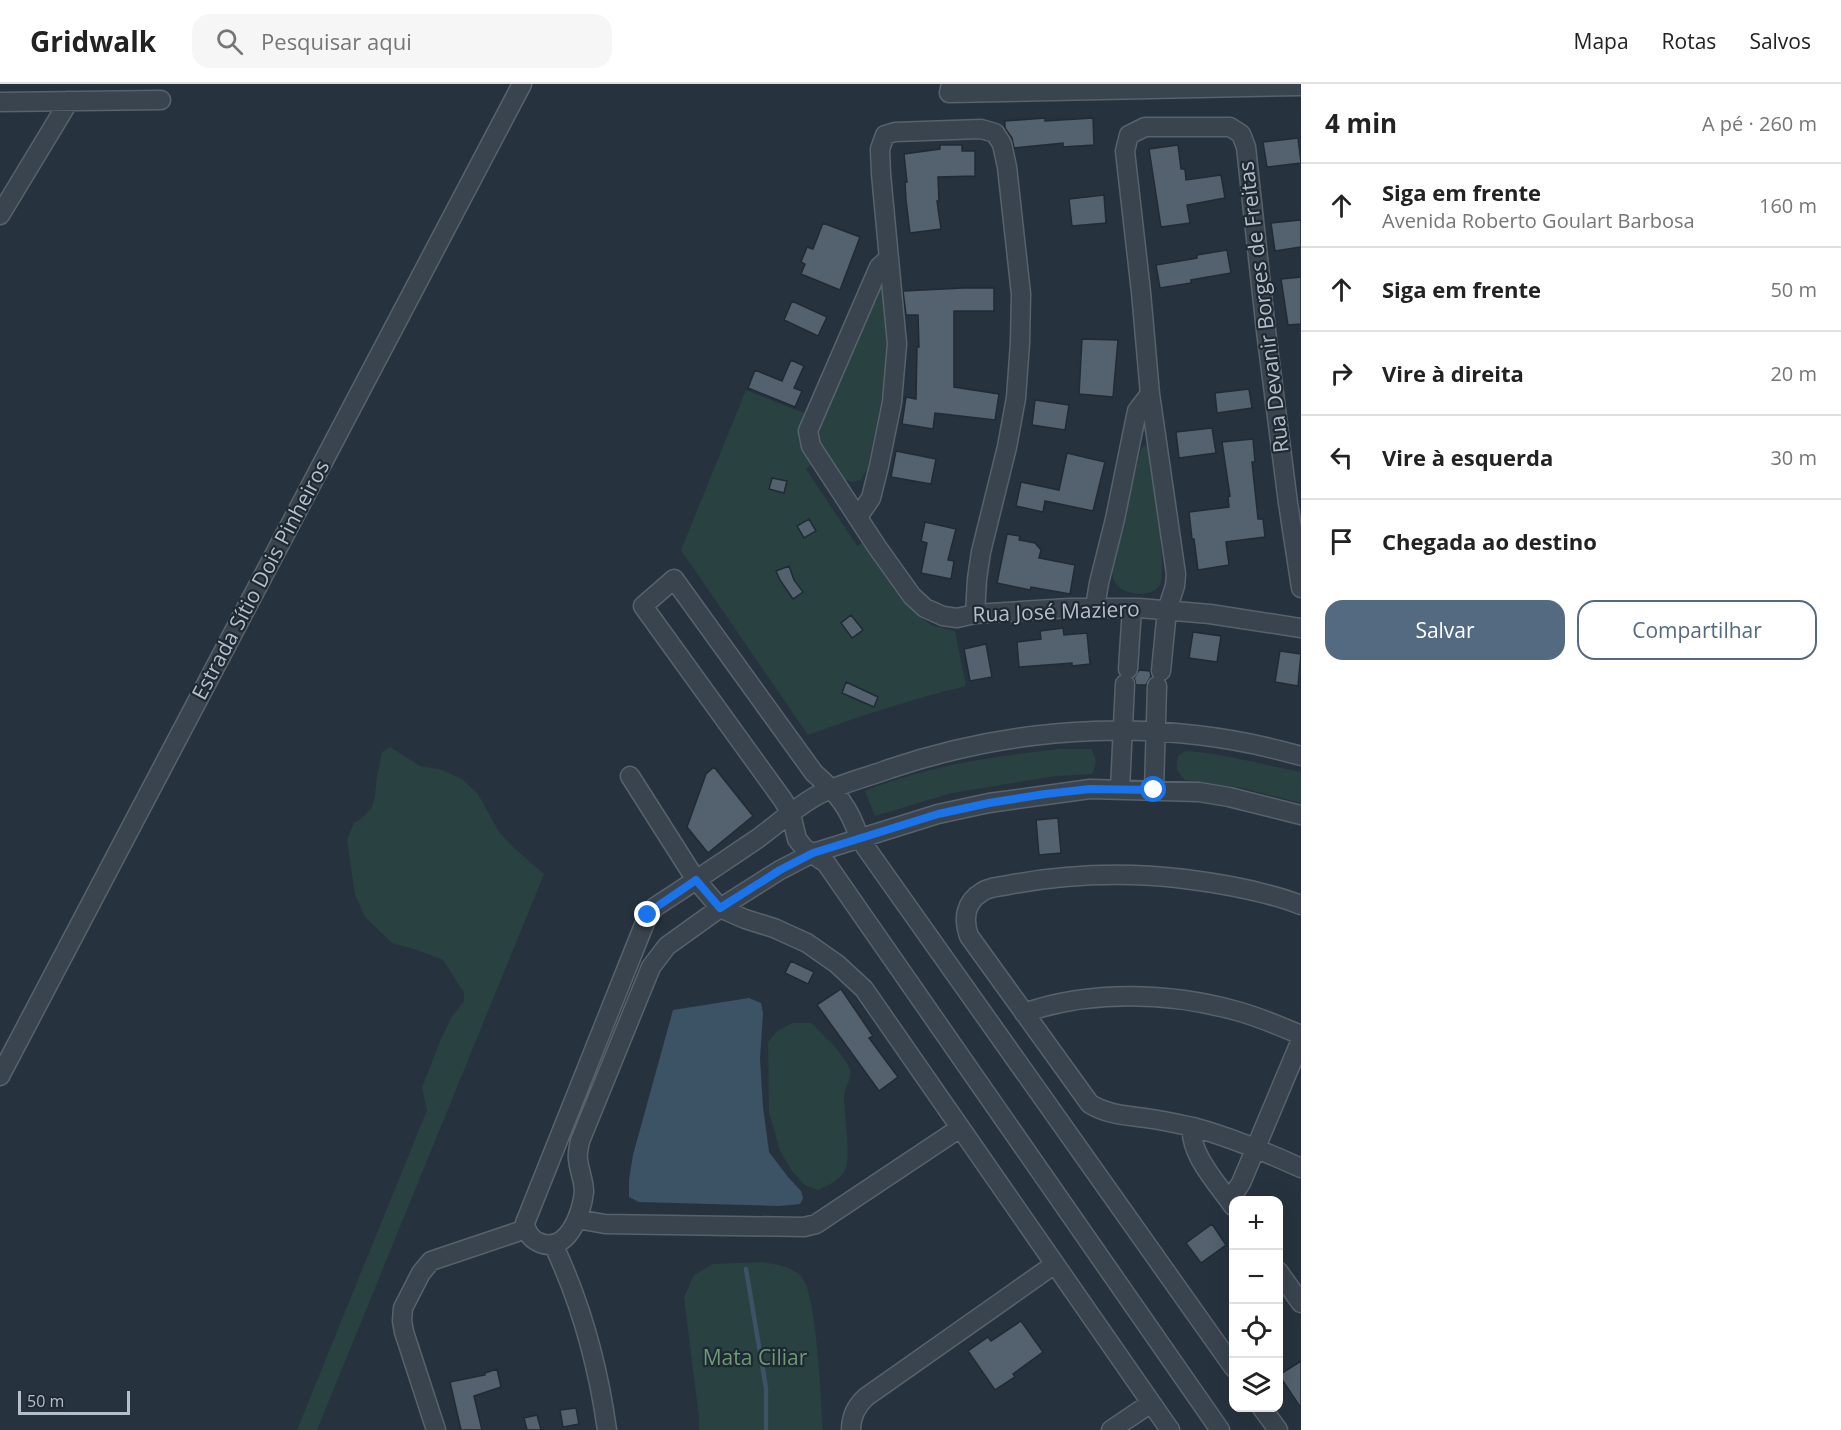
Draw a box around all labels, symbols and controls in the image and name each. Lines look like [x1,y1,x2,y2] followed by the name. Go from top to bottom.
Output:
[192,14,612,68] search box
[30,22,156,60] text: Gridwalk
[213,25,246,58] icon: search
[261,26,412,56] text: Pesquisar aqui
[1574,27,1629,55] text: Mapa
[1662,27,1716,55] text: Rotas
[1749,27,1811,55] text: Salvos
[1325,105,1397,141] text: 4 min
[1702,110,1817,137] text: A pé · 260 m
[1231,160,1295,455] street label: Rua Devanir Borges de Freitas
[1382,177,1541,207] text: Siga em frente
[1325,189,1358,222] icon: ahead
[1759,192,1817,219] text: 160 m
[1382,207,1695,234] text: Avenida Roberto Goulart Barbosa
[1325,273,1358,306] icon: ahead
[1382,274,1541,304] text: Siga em frente
[1770,276,1817,303] text: 50 m
[1325,357,1358,390] icon: right
[1382,358,1524,388] text: Vire à direita
[1770,360,1817,387] text: 20 m
[1325,441,1358,474] icon: left
[1382,442,1553,472] text: Vire à esquerda
[1770,444,1817,471] text: 30 m
[185,455,335,704] street label: Estrada Sítio Dois Pinheiros
[1325,525,1358,558] icon: arrive
[1382,526,1597,556] text: Chegada ao destino
[972,594,1140,628] street label: Rua José Maziero
[1325,600,1565,660] button: Salvar
[1577,600,1817,660] button: Compartilhar
[1140,776,1166,802] route start
[634,901,660,927] route end
[1229,1196,1283,1412] map controls
[1229,1196,1283,1250] button: +
[1229,1250,1283,1304] button: −
[1229,1304,1283,1358] button: locate
[703,1343,808,1371] park label: Mata Ciliar
[1229,1358,1283,1412] button: layers
[18,1388,130,1416] scale bar
[27,1390,64,1412] text: 50 m

